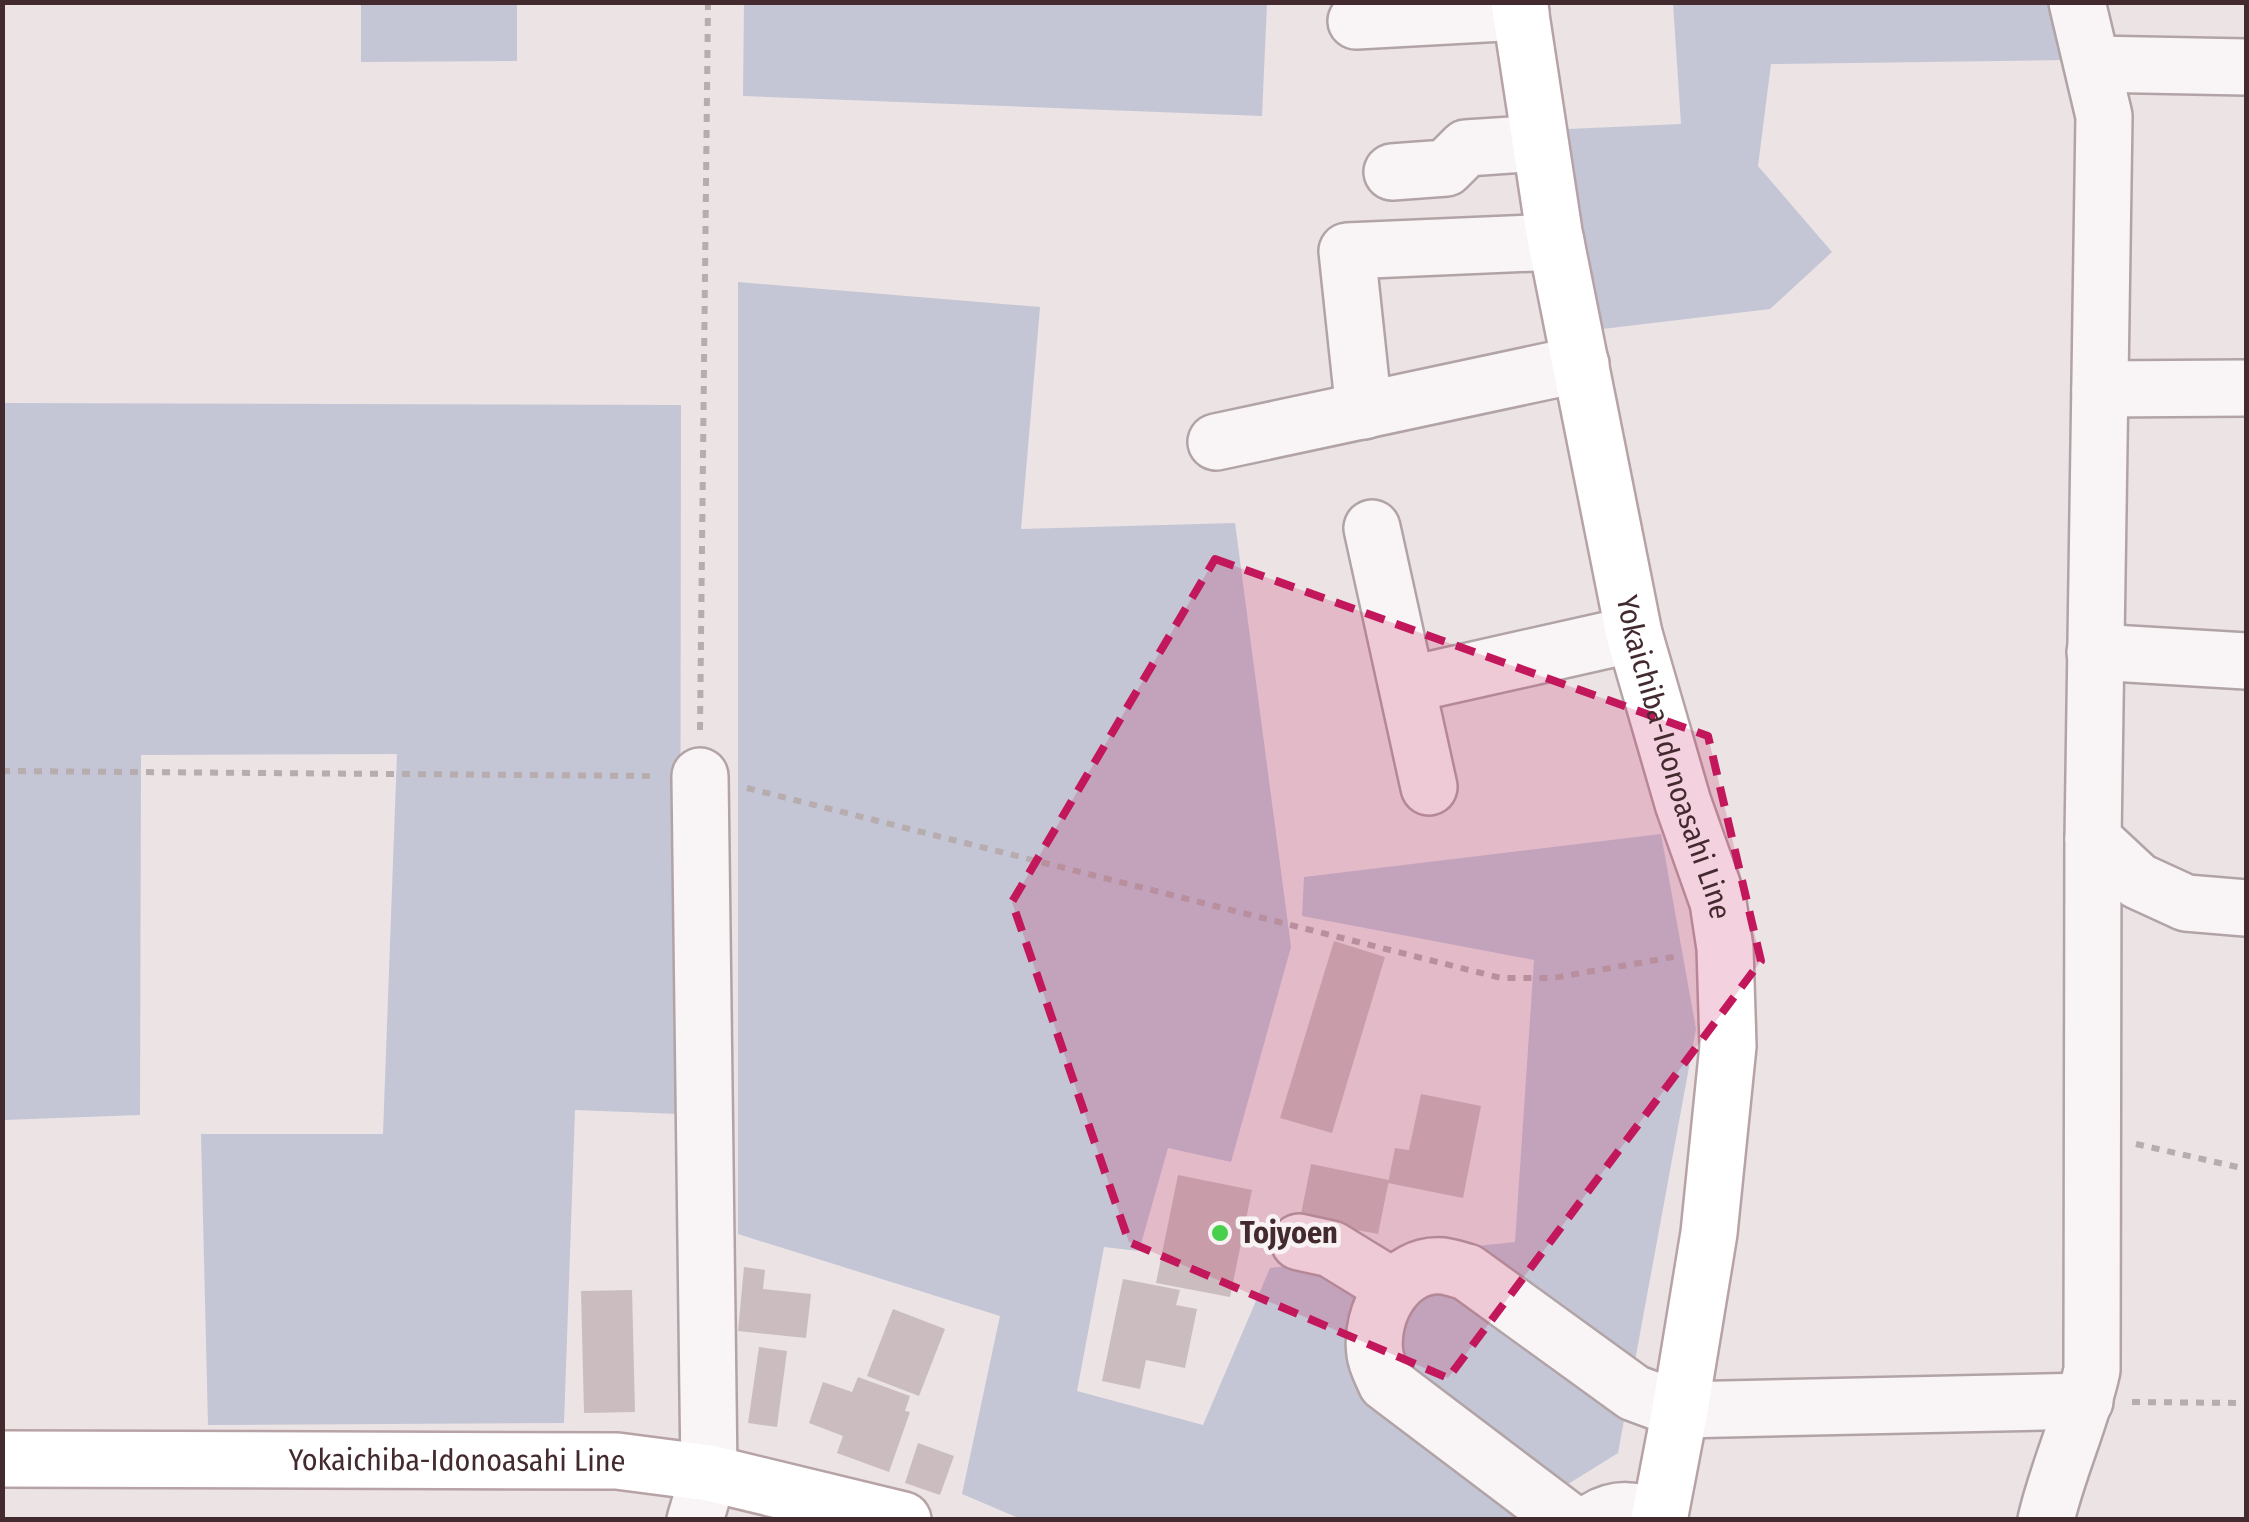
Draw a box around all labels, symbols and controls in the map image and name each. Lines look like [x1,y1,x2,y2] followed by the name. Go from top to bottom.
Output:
[1609,592,1738,922] street label: Yokaichiba-Idonoasahi Line
[1240,1215,1338,1251] place label: Tojyoen
[1209,1222,1231,1244] marker: Tojyoen
[288,1442,628,1480] street label: Yokaichiba-Idonoasahi Line

